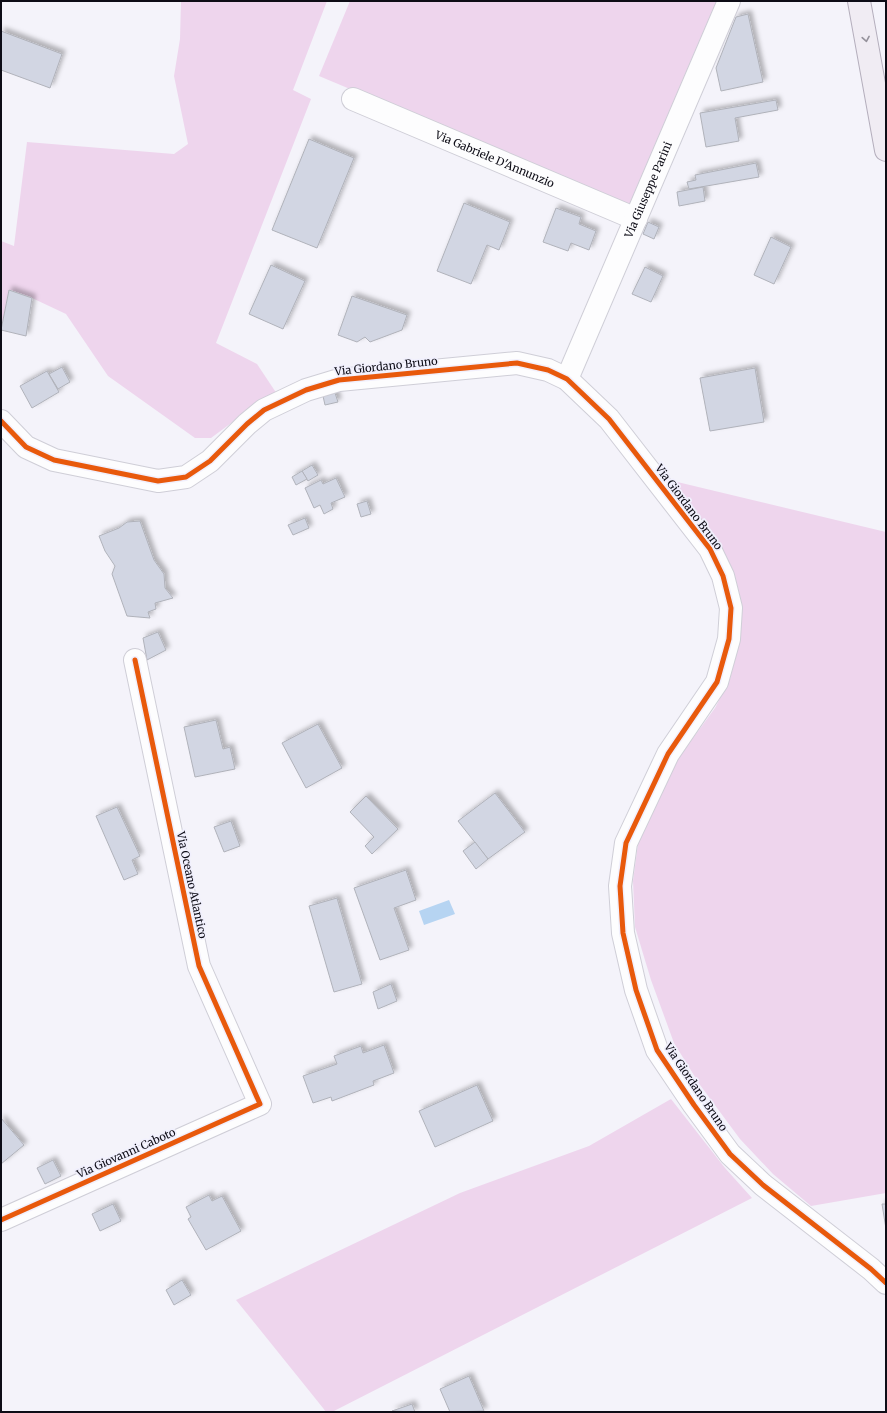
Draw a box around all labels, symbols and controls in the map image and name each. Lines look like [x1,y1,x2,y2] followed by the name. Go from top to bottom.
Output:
[861,36,869,42] one-way arrow
[432,127,557,191] street label: Via Gabriele D'Annunzio
[621,139,675,241] street label: Via Giuseppe Parini
[333,354,439,378] street label: Via Giordano Bruno
[652,461,726,553] street label: Via Giordano Bruno
[174,829,210,940] street label: Via Oceano Atlantico
[661,1039,731,1134] street label: Via Giordano Bruno
[73,1125,178,1182] street label: Via Giovanni Caboto

